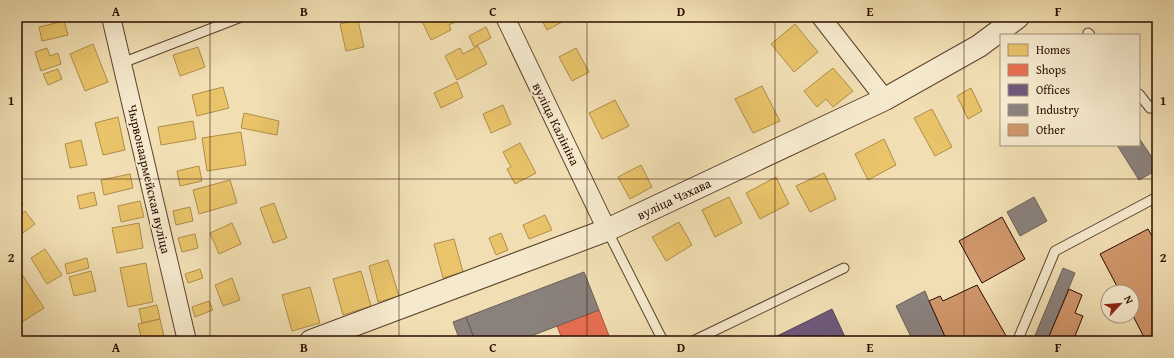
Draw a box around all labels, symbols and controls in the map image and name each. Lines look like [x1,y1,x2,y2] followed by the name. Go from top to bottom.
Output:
[112,2,121,21] text: A
[300,2,308,21] text: B
[489,2,497,21] text: C
[677,2,685,21] text: D
[867,2,874,21] text: E
[1055,2,1062,21] text: F
[1000,34,1140,146] legend
[1036,41,1071,58] text: Homes
[1036,61,1066,78] text: Shops
[528,79,585,169] street label: вуліца Калініна
[1036,81,1070,98] text: Offices
[8,91,14,110] text: 1
[1160,91,1166,110] text: 1
[1036,101,1079,118] text: Industry
[123,102,176,256] street label: Чырвонаармейская вуліца
[1036,121,1065,138] text: Other
[634,173,715,224] street label: вуліца Чэхава
[8,248,15,267] text: 2
[1160,248,1167,267] text: 2
[1100,284,1140,324] north arrow
[1120,293,1138,307] text: N
[112,338,121,357] text: A
[300,338,308,357] text: B
[489,338,497,357] text: C
[677,338,685,357] text: D
[867,338,874,357] text: E
[1055,338,1062,357] text: F

